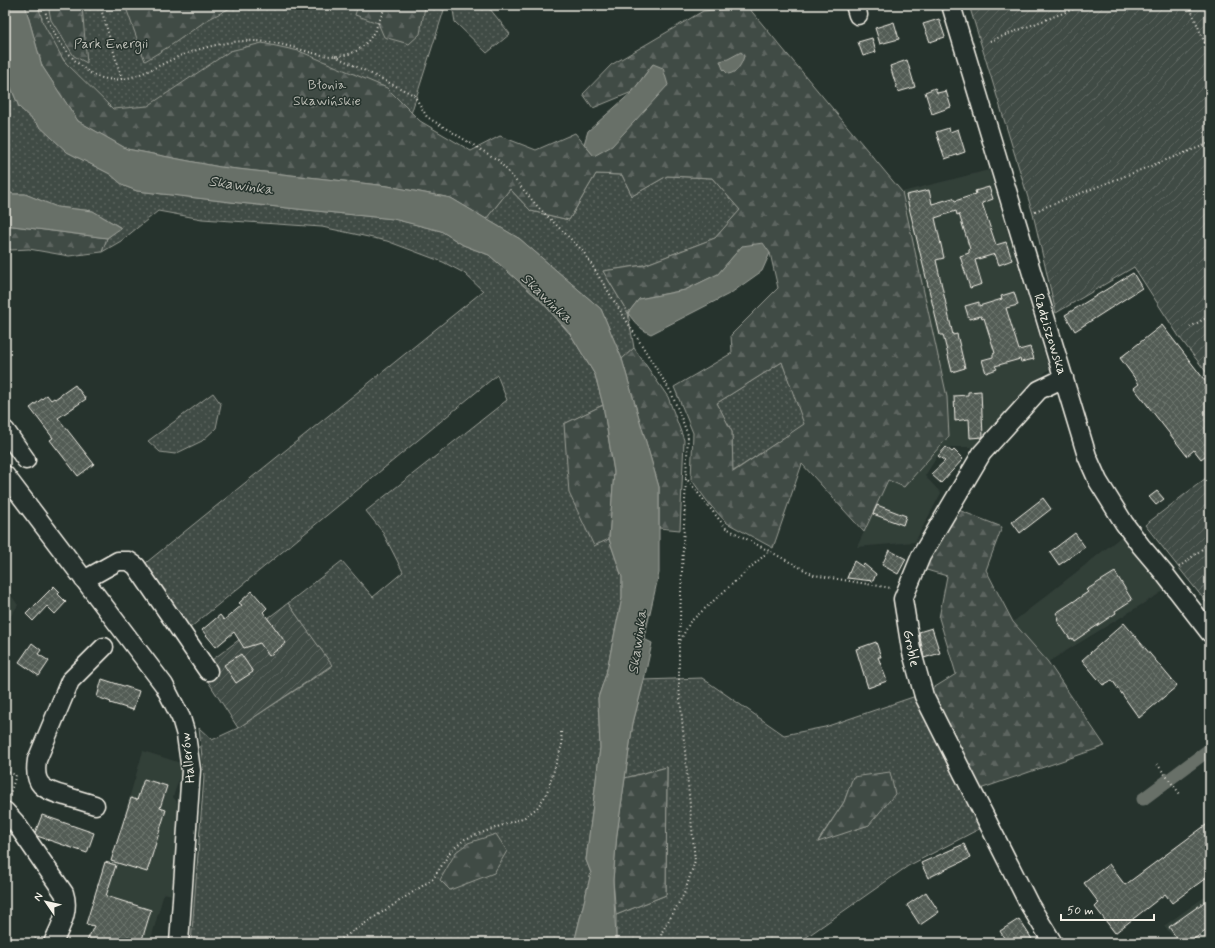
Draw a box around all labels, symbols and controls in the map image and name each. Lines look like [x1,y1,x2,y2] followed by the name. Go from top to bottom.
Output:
[74,35,148,54] park label: Park Energii
[293,76,361,110] park label: Błonia Skawińskie
[207,172,275,201] water label: Skawinka
[516,269,577,329] water label: Skawinka
[1029,291,1071,377] street label: Radziszowska
[624,608,653,676] water label: Skawinka
[898,628,924,669] street label: Groble
[176,731,200,784] street label: Hallerów
[26,882,66,922] north arrow
[31,890,46,904] text: N
[1061,896,1154,922] scale bar
[1067,903,1094,919] text: 50 m

